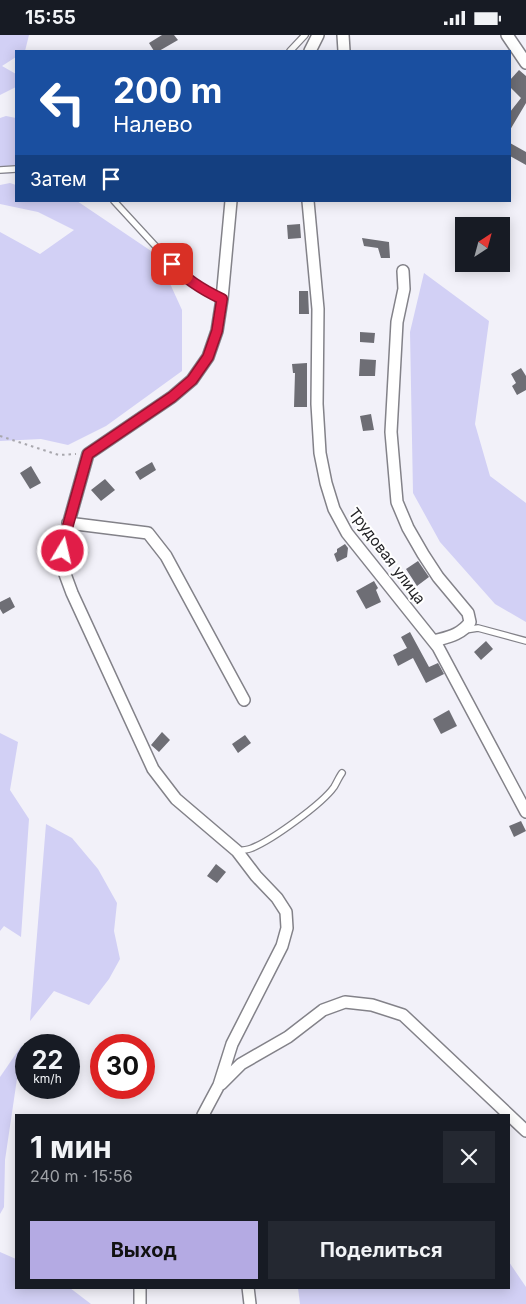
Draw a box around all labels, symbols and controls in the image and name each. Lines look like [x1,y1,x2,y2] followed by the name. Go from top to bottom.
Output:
[25,6,76,29] text: 15:55
[113,69,222,111] text: 200 m
[30,70,95,135] icon: left
[113,111,193,137] text: Налево
[97,165,125,193] icon: arrive
[30,168,87,191] text: Затем
[455,217,510,273] north arrow
[455,217,510,272] map controls
[151,243,193,285] pin
[158,250,186,278] icon: arrive
[345,504,430,608] street label: Трудовая улица
[36,524,88,576] position arrow
[90,1034,155,1099] speed limit sign: 30
[32,1045,63,1075] text: 22
[33,1071,62,1086] text: km/h
[30,1129,112,1165] text: 1 мин
[443,1131,495,1183] button: close
[30,1166,133,1186] text: 240 m · 15:56
[30,1221,258,1279] button: Выход
[268,1221,495,1279] button: Поделиться

